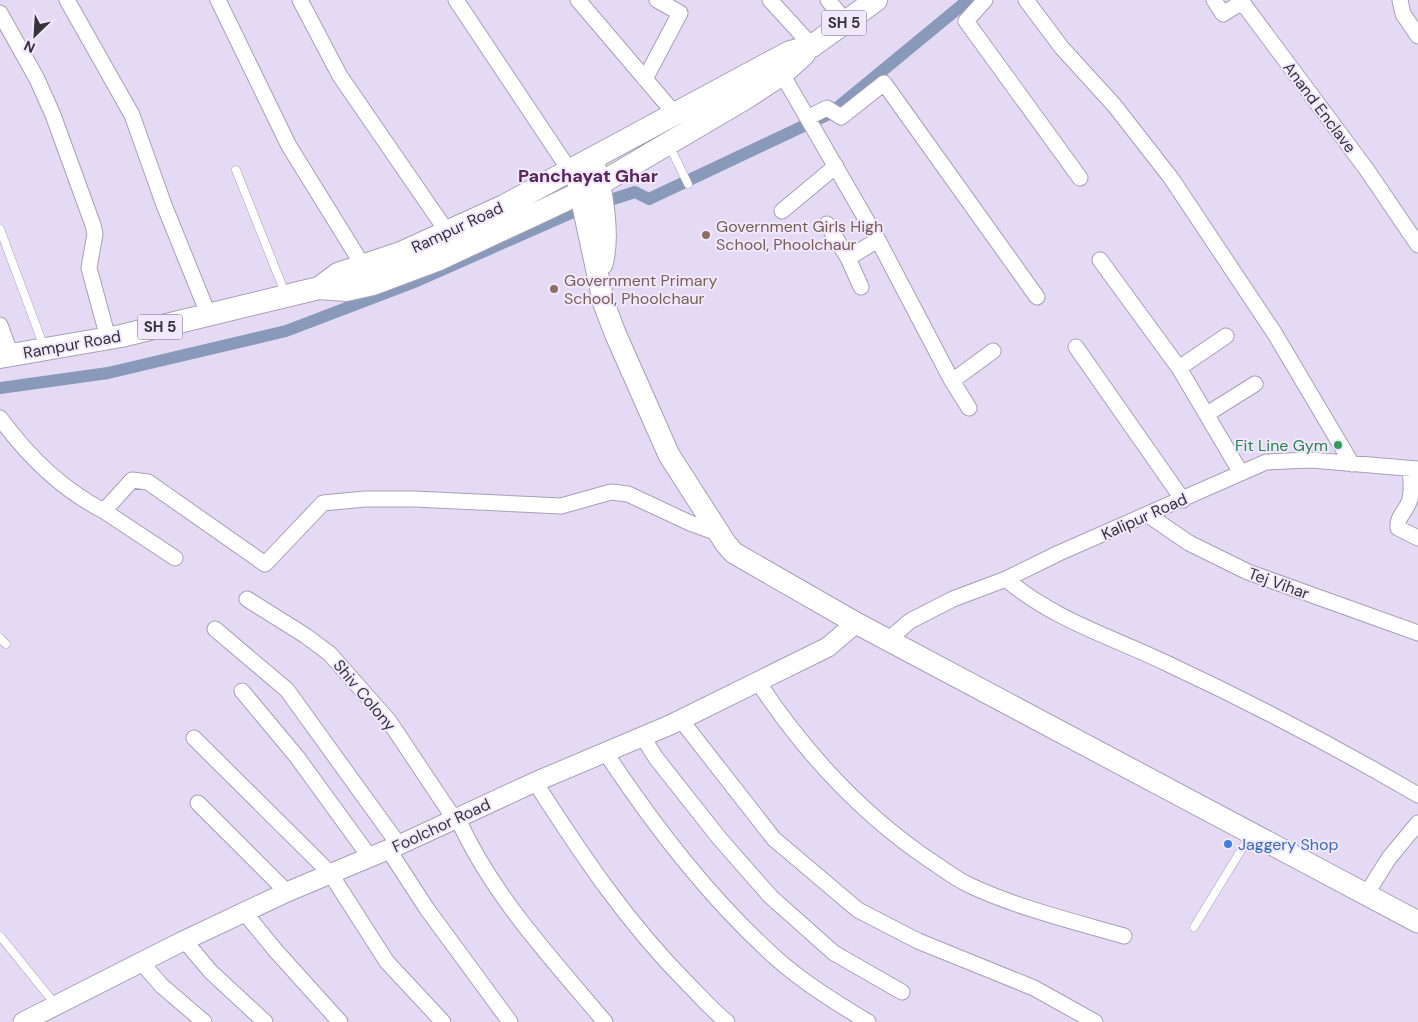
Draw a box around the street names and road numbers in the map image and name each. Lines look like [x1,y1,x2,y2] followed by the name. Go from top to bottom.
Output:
[822,10,866,36] road number: SH 5
[1279,58,1361,157] street label: Anand Enclave
[408,197,506,258] street label: Rampur Road
[138,314,182,340] road number: SH 5
[22,326,123,363] street label: Rampur Road
[1098,488,1190,545] street label: Kalipur Road
[1246,563,1312,604] street label: Tej Vihar
[329,655,401,735] street label: Shiv Colony
[389,794,494,857] street label: Foolchor Road

